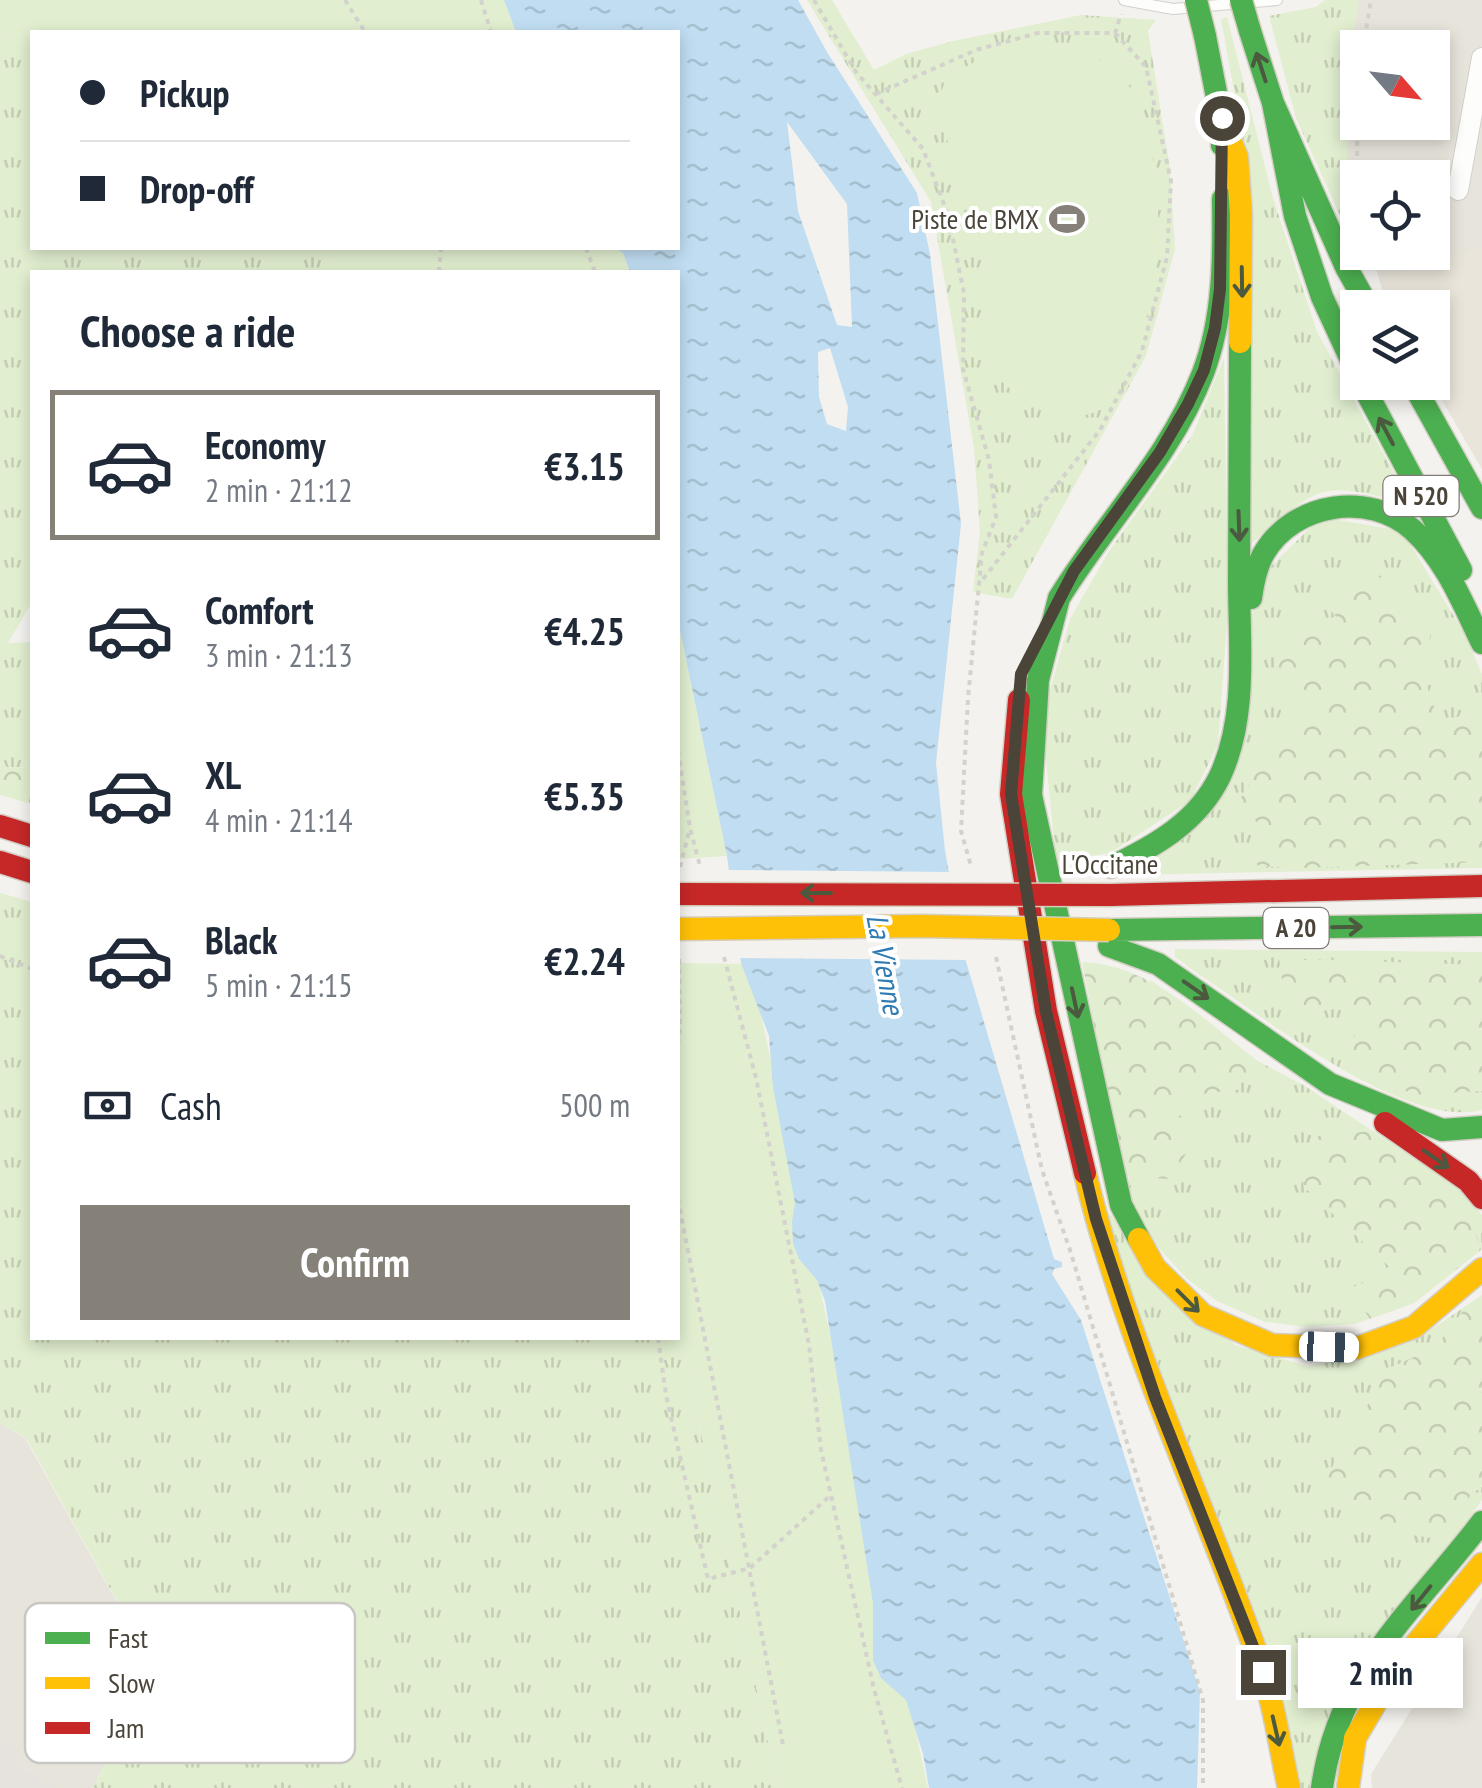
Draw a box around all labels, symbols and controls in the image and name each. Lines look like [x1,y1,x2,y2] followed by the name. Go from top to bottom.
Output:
[1340,30,1450,140] north arrow
[1340,30,1450,400] map controls
[1251,52,1269,83] one-way arrow
[140,68,230,117] text: Pickup
[1200,96,1245,141] route start
[1340,160,1450,270] button: locate
[140,164,254,213] text: Drop-off
[911,200,1039,237] place label: Piste de BMX
[1048,200,1086,238] sports icon: Piste de BMX
[1232,266,1252,298] one-way arrow
[1340,290,1450,400] button: layers
[80,301,295,359] text: Choose a ride
[1376,416,1395,446] one-way arrow
[85,420,175,510] icon: car
[205,420,325,469] text: Economy
[544,441,625,490] text: €3.15
[205,469,353,511] text: 2 min · 21:12
[1384,476,1458,516] road number: N 520
[1229,510,1248,542] one-way arrow
[85,585,175,675] icon: car
[205,585,314,634] text: Comfort
[544,606,625,655] text: €4.25
[205,634,353,676] text: 3 min · 21:13
[85,750,175,840] icon: car
[205,750,241,799] text: XL
[544,771,625,820] text: €5.35
[205,799,353,841] text: 4 min · 21:14
[1062,845,1158,882] street label: L'Occitane
[801,884,834,902] one-way arrow
[1264,908,1328,948] road number: A 20
[858,911,915,1019] water label: La Vienne
[85,915,175,1005] icon: car
[205,915,278,964] text: Black
[1330,917,1362,936] one-way arrow
[544,936,625,985] text: €2.24
[205,964,353,1006] text: 5 min · 21:15
[1182,979,1209,1000] one-way arrow
[1067,986,1085,1018] one-way arrow
[80,1078,135,1133] icon: cash
[160,1081,222,1130] text: Cash
[559,1084,630,1126] text: 500 m
[1422,1148,1450,1169] one-way arrow
[80,1205,630,1320] button: Confirm
[1175,1288,1199,1312] one-way arrow
[1298,1331,1360,1363] car
[1411,1585,1433,1611] one-way arrow
[25,1603,355,1763] legend
[108,1619,148,1656] text: Fast
[1298,1637,1463,1707] callout: 2 min
[1241,1650,1286,1695] route end
[1348,1652,1413,1694] text: 2 min
[108,1664,155,1701] text: Slow
[107,1709,144,1746] text: Jam
[1268,1714,1286,1746] one-way arrow

